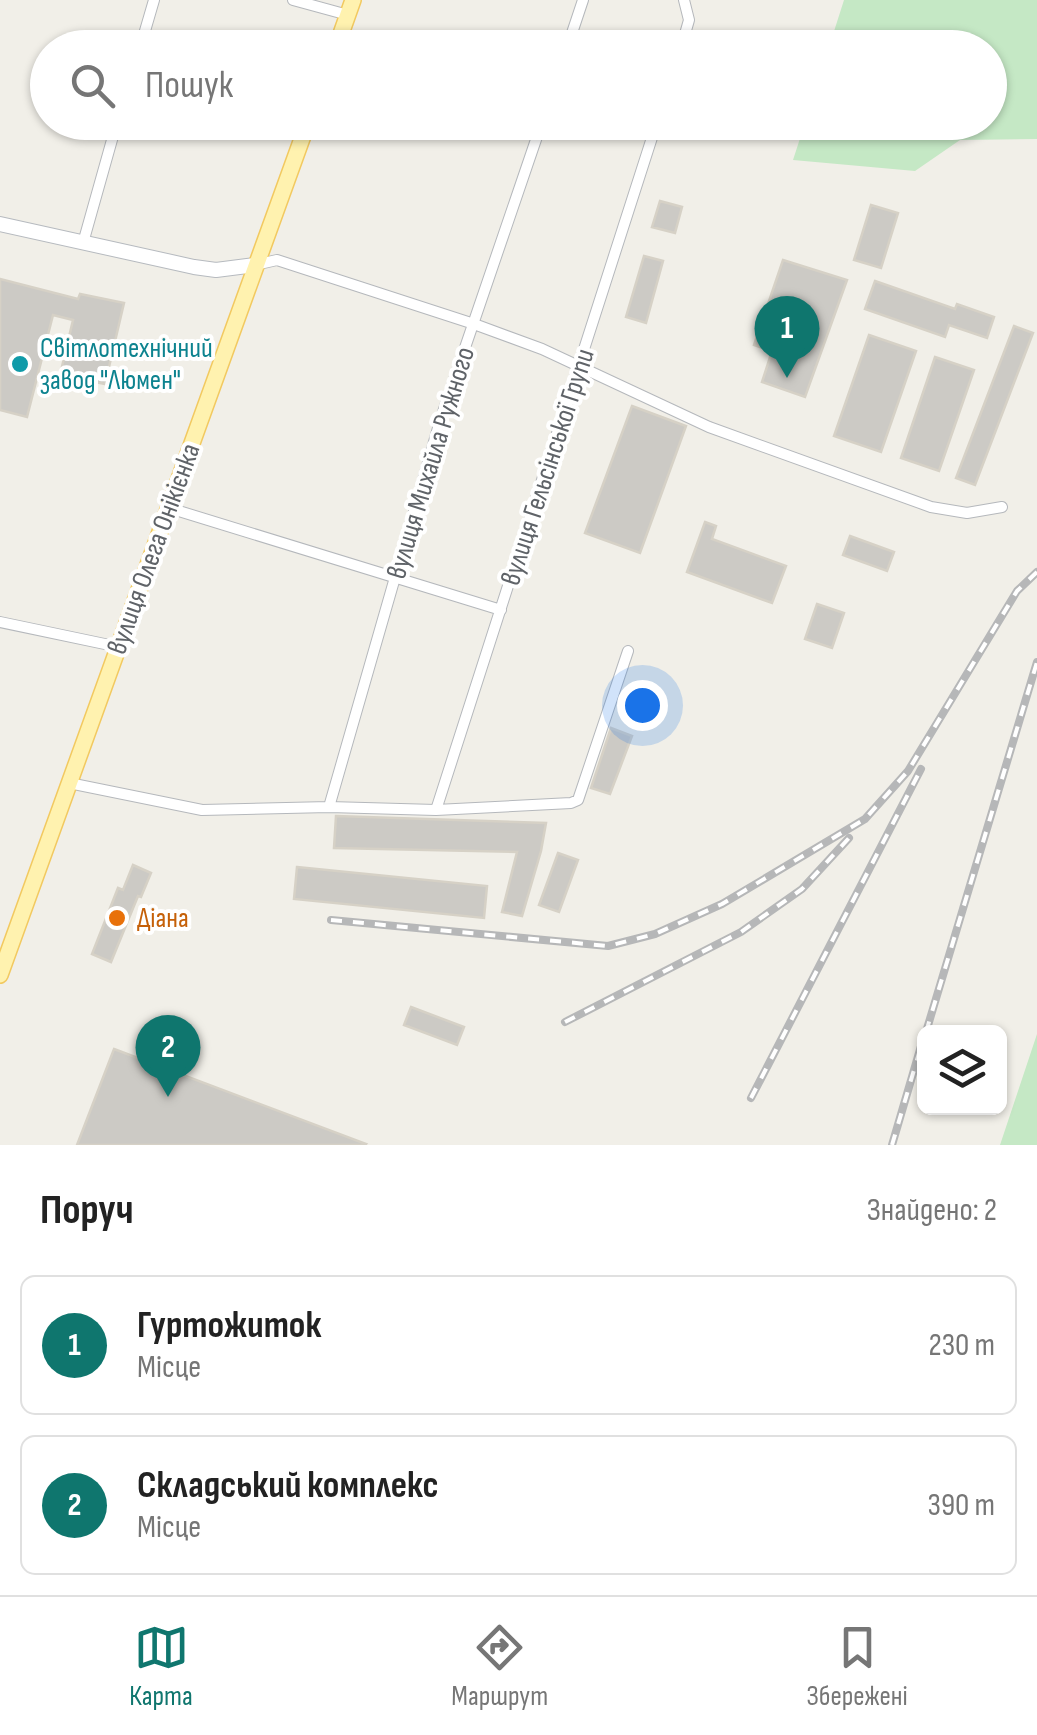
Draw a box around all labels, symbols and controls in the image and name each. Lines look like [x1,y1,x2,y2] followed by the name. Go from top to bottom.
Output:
[30,30,1007,140] search box
[65,58,120,113] icon: search
[145,63,233,108] text: Пошук
[754,296,820,378] pin: 1
[40,332,213,397] place label: Світлотехнічний завод "Люмен"
[380,343,482,583] street label: вулиця Михайла Ружного
[494,345,602,589] street label: вулиця Гельсінської Групи
[9,353,31,375] marker: Світлотехнічний завод "Люмен"
[101,439,207,659] street label: вулиця Олега Онікієнка
[617,680,668,731] your location
[137,902,189,935] place label: Діана
[106,907,128,929] marker: Діана
[136,1014,200,1097] pin: 2
[917,1025,1007,1115] map controls
[917,1025,1007,1115] button: layers
[40,1185,134,1236] text: Поруч
[867,1191,997,1230] text: Знайдено: 2
[137,1303,321,1348] text: Гуртожиток
[68,1326,81,1365] text: 1
[928,1326,995,1365] text: 230 m
[137,1348,201,1387] text: Місце
[137,1463,439,1508] text: Складський комплекс
[67,1486,82,1525] text: 2
[928,1486,995,1525] text: 390 m
[137,1508,201,1547] text: Місце
[129,1620,193,1713] tab: Карта
[451,1620,548,1713] tab: Маршрут
[807,1620,908,1713] tab: Збережені

